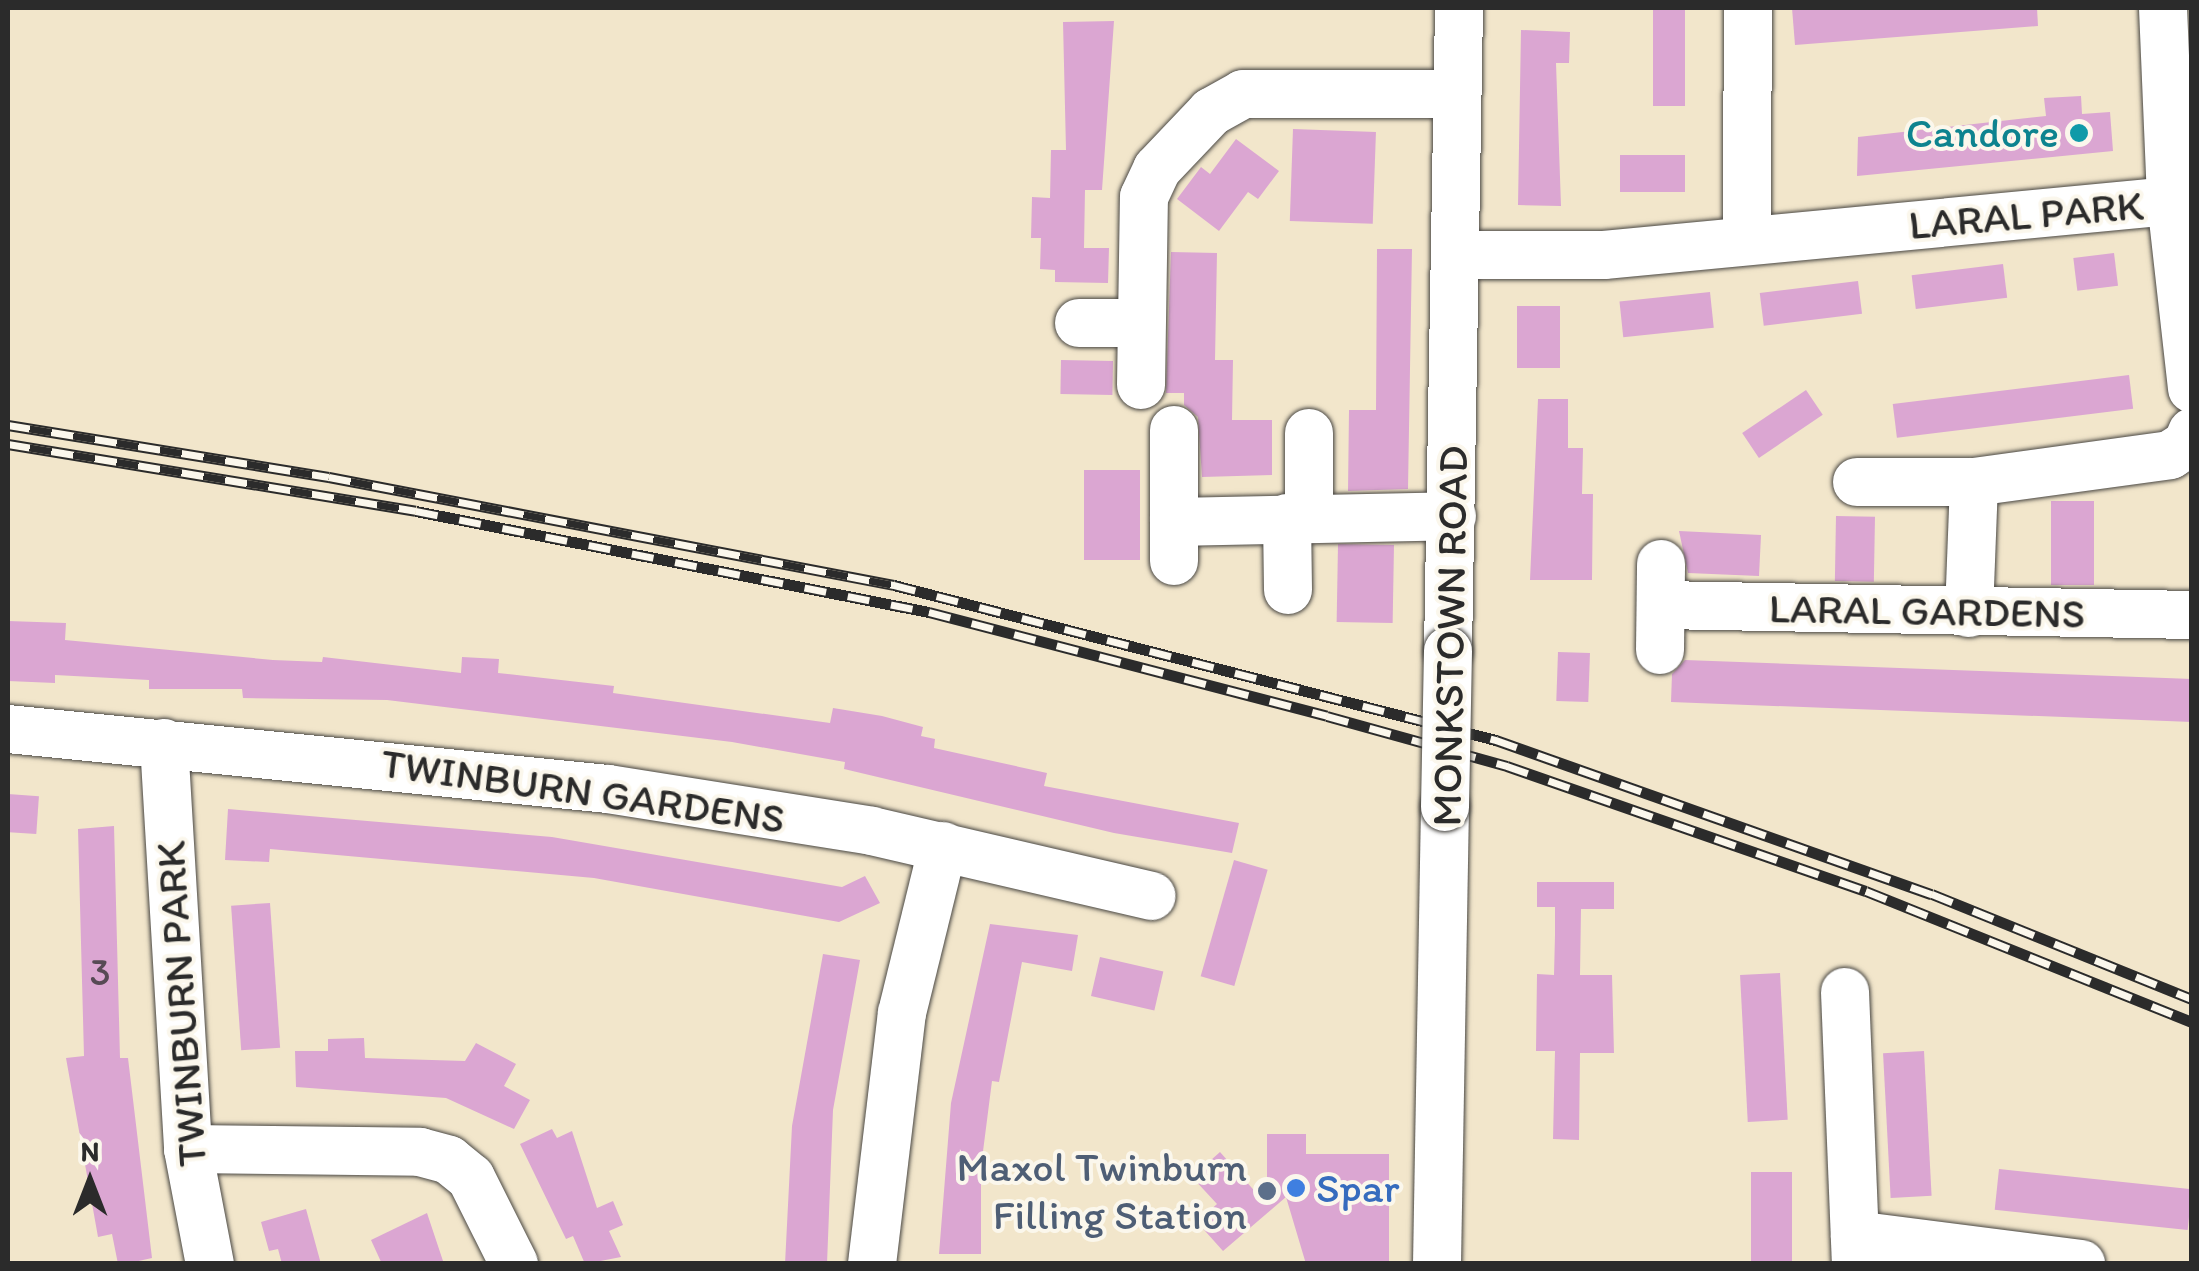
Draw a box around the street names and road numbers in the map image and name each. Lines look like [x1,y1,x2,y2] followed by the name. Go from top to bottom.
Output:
[1907,180,2145,250] street label: LARAL PARK
[1421,446,1479,826] street label: MONKSTOWN ROAD
[1768,583,2086,639] street label: LARAL GARDENS
[378,738,788,844] street label: TWINBURN GARDENS
[145,840,217,1168] street label: TWINBURN PARK

